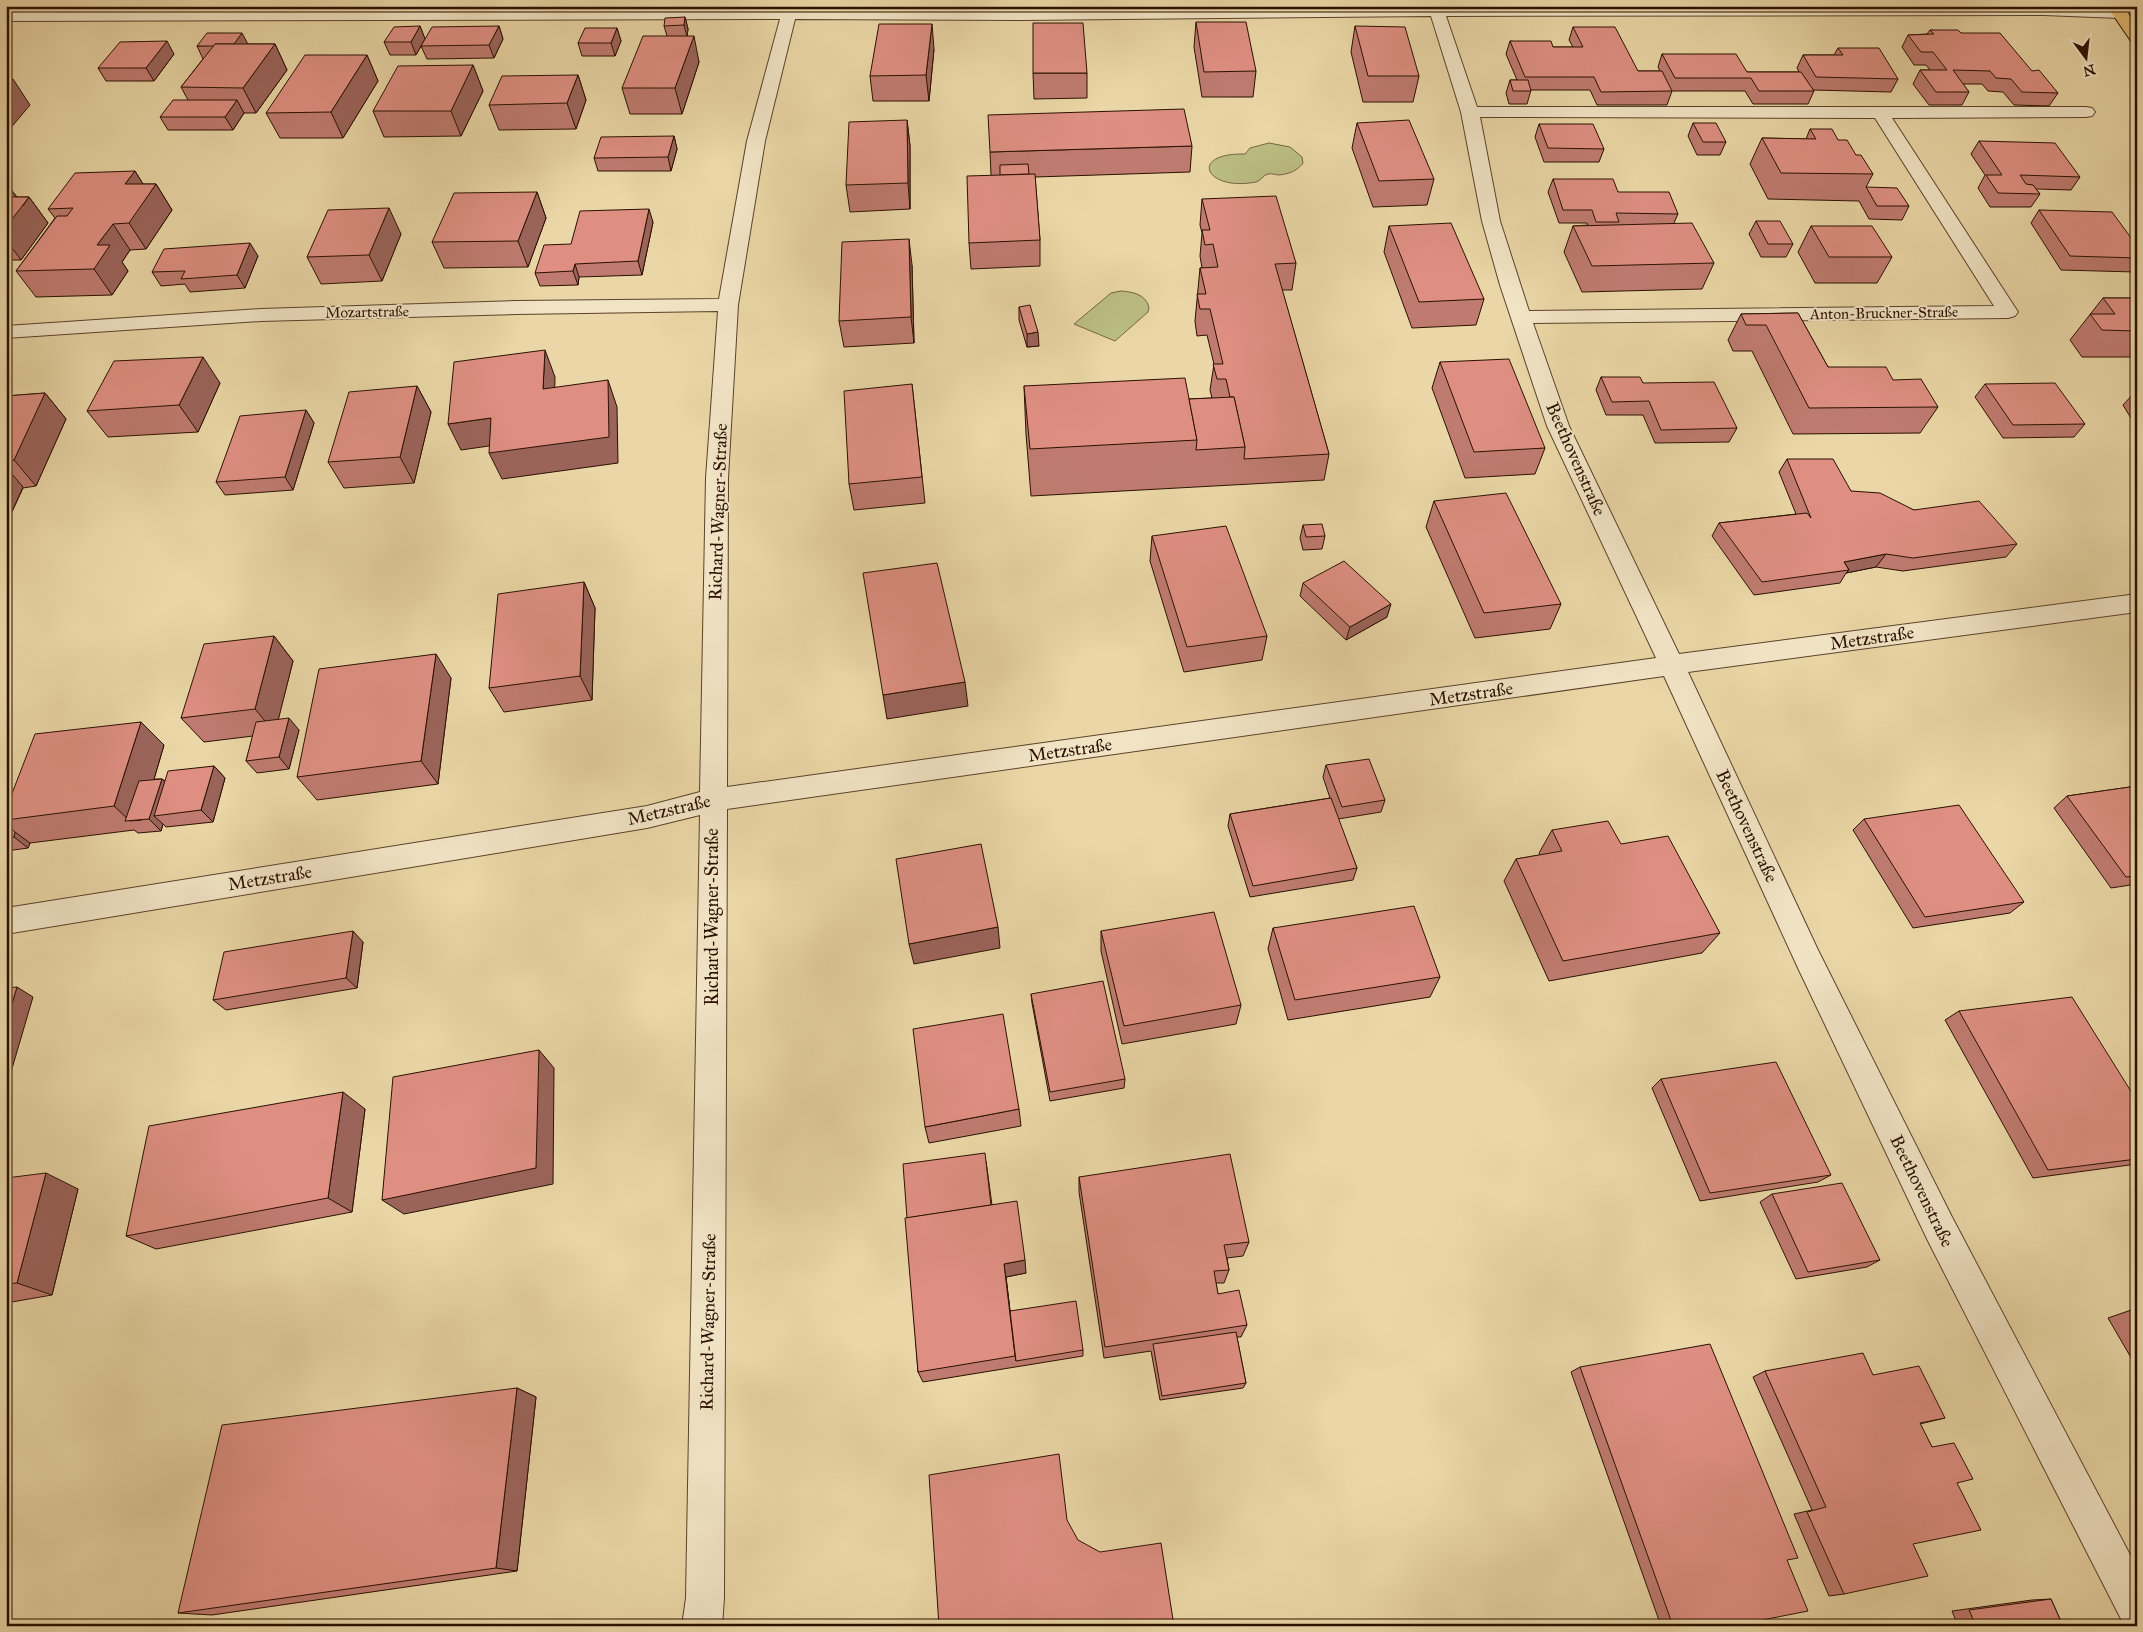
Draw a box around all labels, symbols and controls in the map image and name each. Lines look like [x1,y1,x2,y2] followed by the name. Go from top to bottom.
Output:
[2060,32,2110,82] north arrow
[2081,60,2097,80] text: N
[325,302,409,322] street label: Mozartstraße
[1809,303,1958,323] street label: Anton-Bruckner-Straße
[1541,399,1611,519] street label: Beethovenstraße
[704,423,733,601] street label: Richard-Wagner-Straße
[1829,621,1915,655] street label: Metzstraße
[1428,677,1514,711] street label: Metzstraße
[1027,733,1113,767] street label: Metzstraße
[1711,766,1783,886] street label: Beethovenstraße
[625,790,713,830] street label: Metzstraße
[701,828,724,1006] street label: Richard-Wagner-Straße
[226,861,314,895] street label: Metzstraße
[1885,1131,1959,1251] street label: Beethovenstraße
[695,1233,722,1411] street label: Richard-Wagner-Straße

